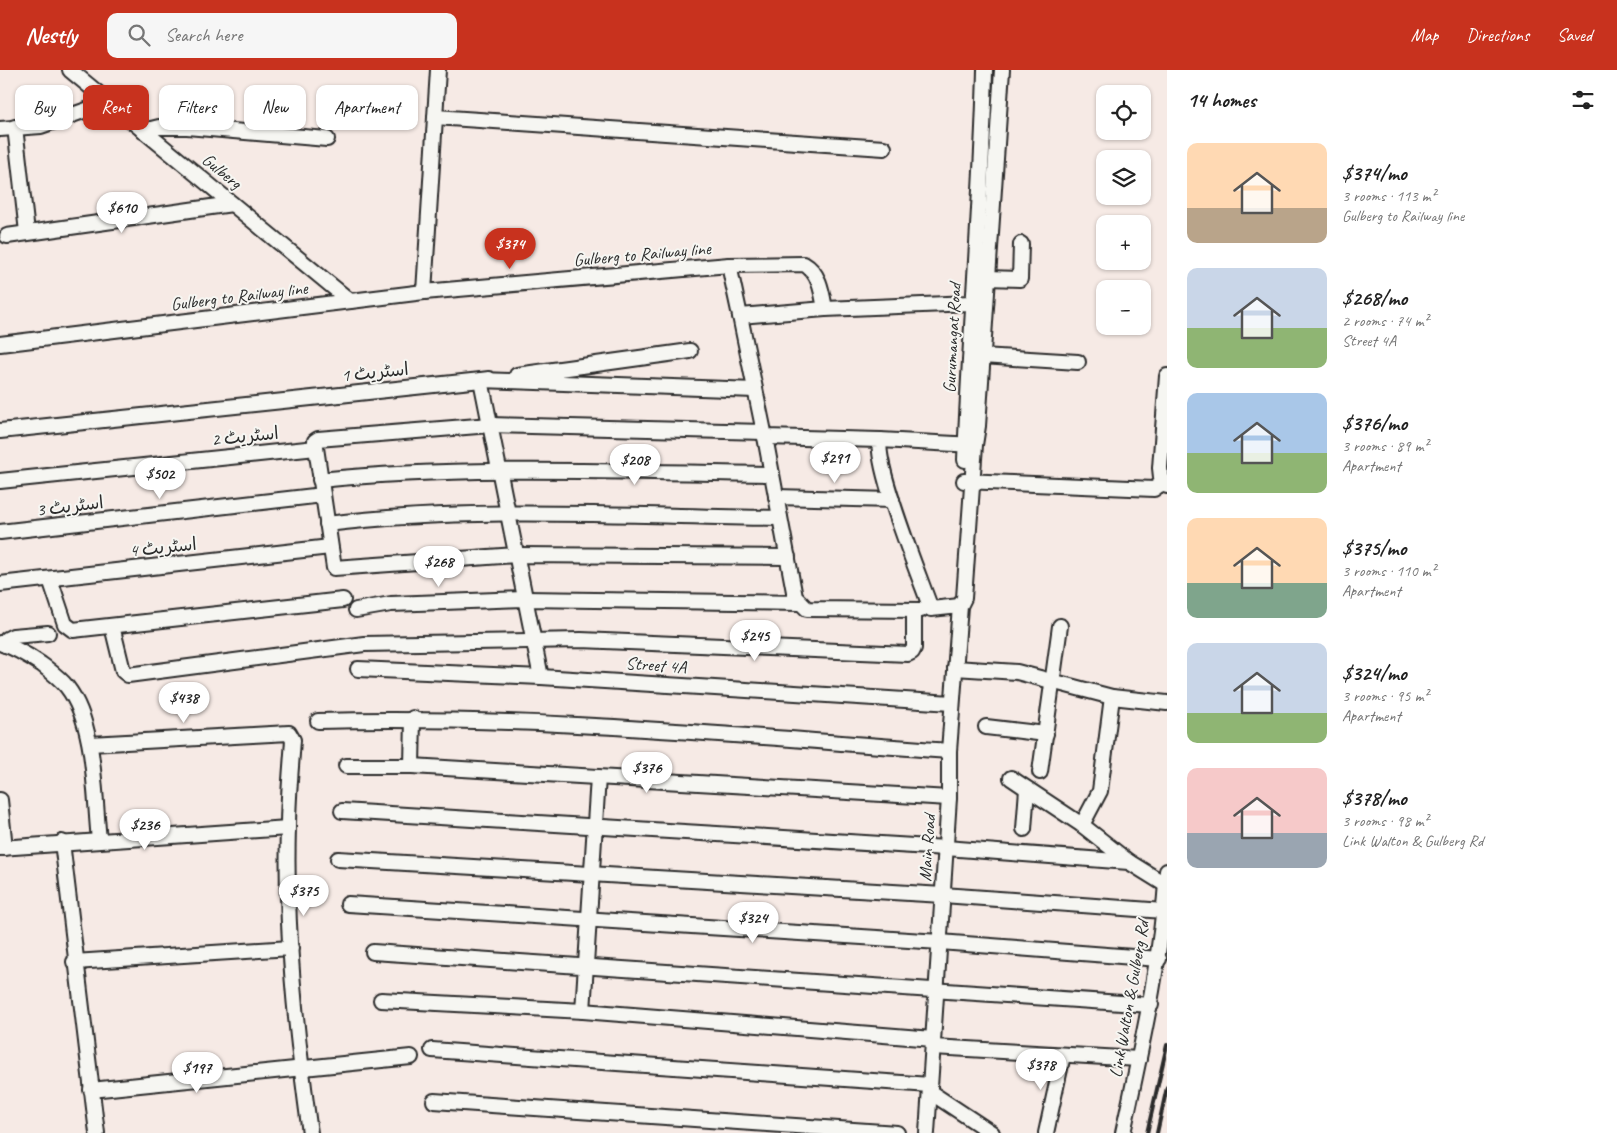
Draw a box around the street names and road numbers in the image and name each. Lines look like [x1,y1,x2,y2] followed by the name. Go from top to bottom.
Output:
[198,148,248,195] street label: Gulberg
[573,237,713,271] street label: Gulberg to Railway line
[169,277,310,315] street label: Gulberg to Railway line
[938,280,966,393] street label: Gurumangat Road
[340,358,410,386] street label: اسٹریٹ 1
[210,422,280,450] street label: اسٹریٹ 2
[35,491,105,521] street label: اسٹریٹ 3
[128,533,198,561] street label: اسٹریٹ 4
[625,652,688,678] street label: Street 4A
[914,811,941,882] street label: Main Road
[1104,916,1154,1079] street label: Link Walton & Gulberg Rd

